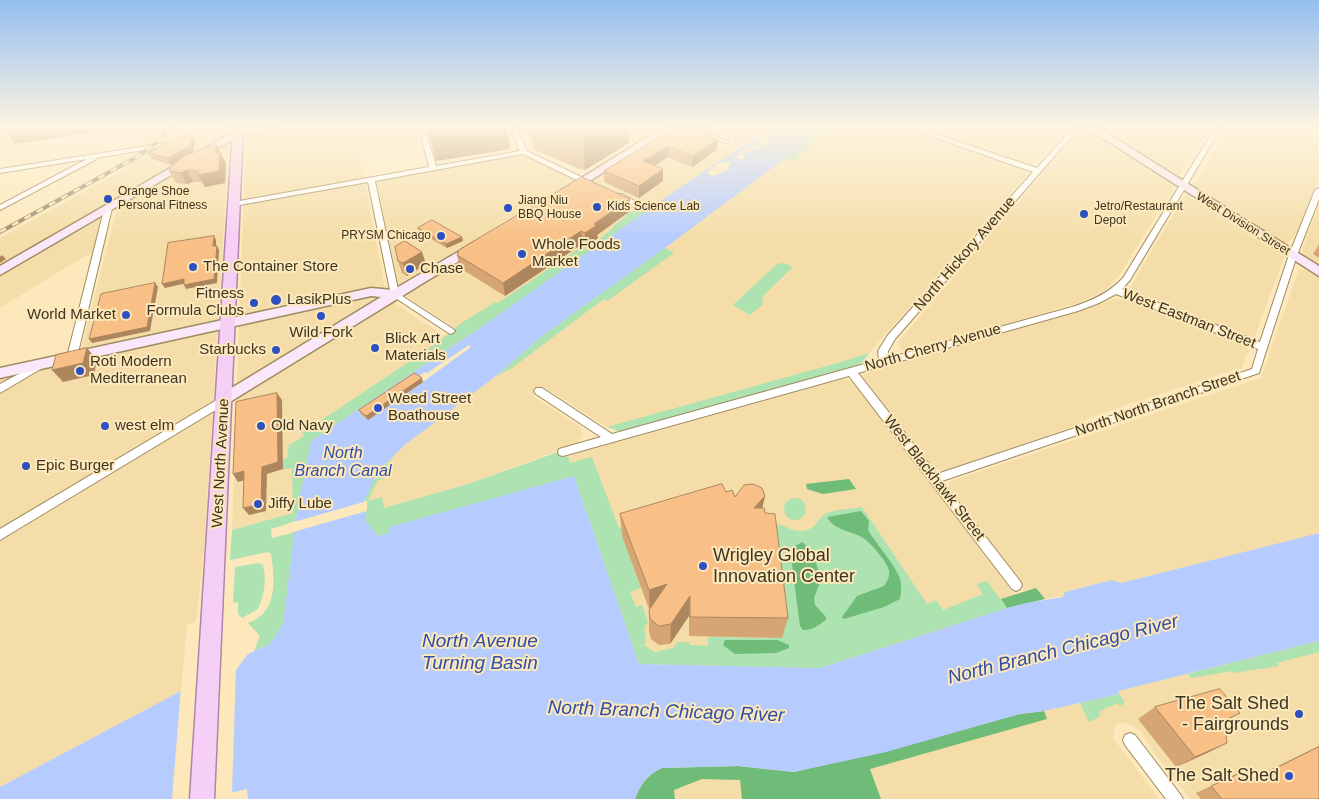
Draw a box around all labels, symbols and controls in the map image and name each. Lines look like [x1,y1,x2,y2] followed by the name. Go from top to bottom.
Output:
[118,185,207,213] place label: Orange Shoe Personal Fitness
[1193,189,1293,259] street label: West Division Street
[102,193,114,205] marker: Orange Shoe Personal Fitness
[910,193,1020,315] street label: North Hickory Avenue
[518,194,581,222] place label: Jiang Niu BBQ House
[607,200,700,214] place label: Kids Science Lab
[1094,200,1183,228] place label: Jetro/Restaurant Depot
[591,201,603,213] marker: Kids Science Lab
[502,202,514,214] marker: Jiang Niu BBQ House
[1078,208,1090,220] marker: Jetro/Restaurant Depot
[341,229,431,243] place label: PRYSM Chicago
[435,230,447,242] marker: PRYSM Chicago
[532,236,620,271] place label: Whole Foods Market
[516,248,528,260] marker: Whole Foods Market
[203,258,338,276] place label: The Container Store
[420,260,463,278] place label: Chase
[187,261,199,273] marker: The Container Store
[404,263,416,275] marker: Chase
[146,285,244,320] place label: Fitness Formula Clubs
[1120,285,1258,353] street label: West Eastman Street
[287,291,351,309] place label: LasikPlus
[269,293,283,307] marker: LasikPlus
[248,297,260,309] marker: Fitness Formula Clubs
[27,306,116,324] place label: World Market
[120,309,132,321] marker: World Market
[315,310,327,322] marker: Wild Fork
[863,320,1003,376] street label: North Cherry Avenue
[289,324,353,342] place label: Wild Fork
[385,330,446,365] place label: Blick Art Materials
[199,341,266,359] place label: Starbucks
[369,342,381,354] marker: Blick Art Materials
[270,344,282,356] marker: Starbucks
[90,353,187,388] place label: Roti Modern Mediterranean
[74,365,86,377] marker: Roti Modern Mediterranean
[1073,367,1243,441] street label: North North Branch Street
[388,390,471,425] place label: Weed Street Boathouse
[209,398,233,528] street label: West North Avenue
[372,402,384,414] marker: Weed Street Boathouse
[880,412,988,544] street label: West Blackhawk Street
[115,417,174,435] place label: west elm
[271,417,333,435] place label: Old Navy
[99,420,111,432] marker: west elm
[255,420,267,432] marker: Old Navy
[295,444,391,482] water label: North Branch Canal
[36,457,114,475] place label: Epic Burger
[20,460,32,472] marker: Epic Burger
[268,495,332,513] place label: Jiffy Lube
[252,498,264,510] marker: Jiffy Lube
[713,545,855,588] place label: Wrigley Global Innovation Center
[697,560,709,572] marker: Wrigley Global Innovation Center
[945,610,1181,690] water label: North Branch Chicago River
[422,631,538,675] water label: North Avenue Turning Basin
[1175,693,1289,736] place label: The Salt Shed - Fairgrounds
[547,696,785,728] water label: North Branch Chicago River
[1293,708,1305,720] marker: The Salt Shed - Fairgrounds
[1165,765,1279,787] place label: The Salt Shed
[1283,770,1295,782] marker: The Salt Shed

